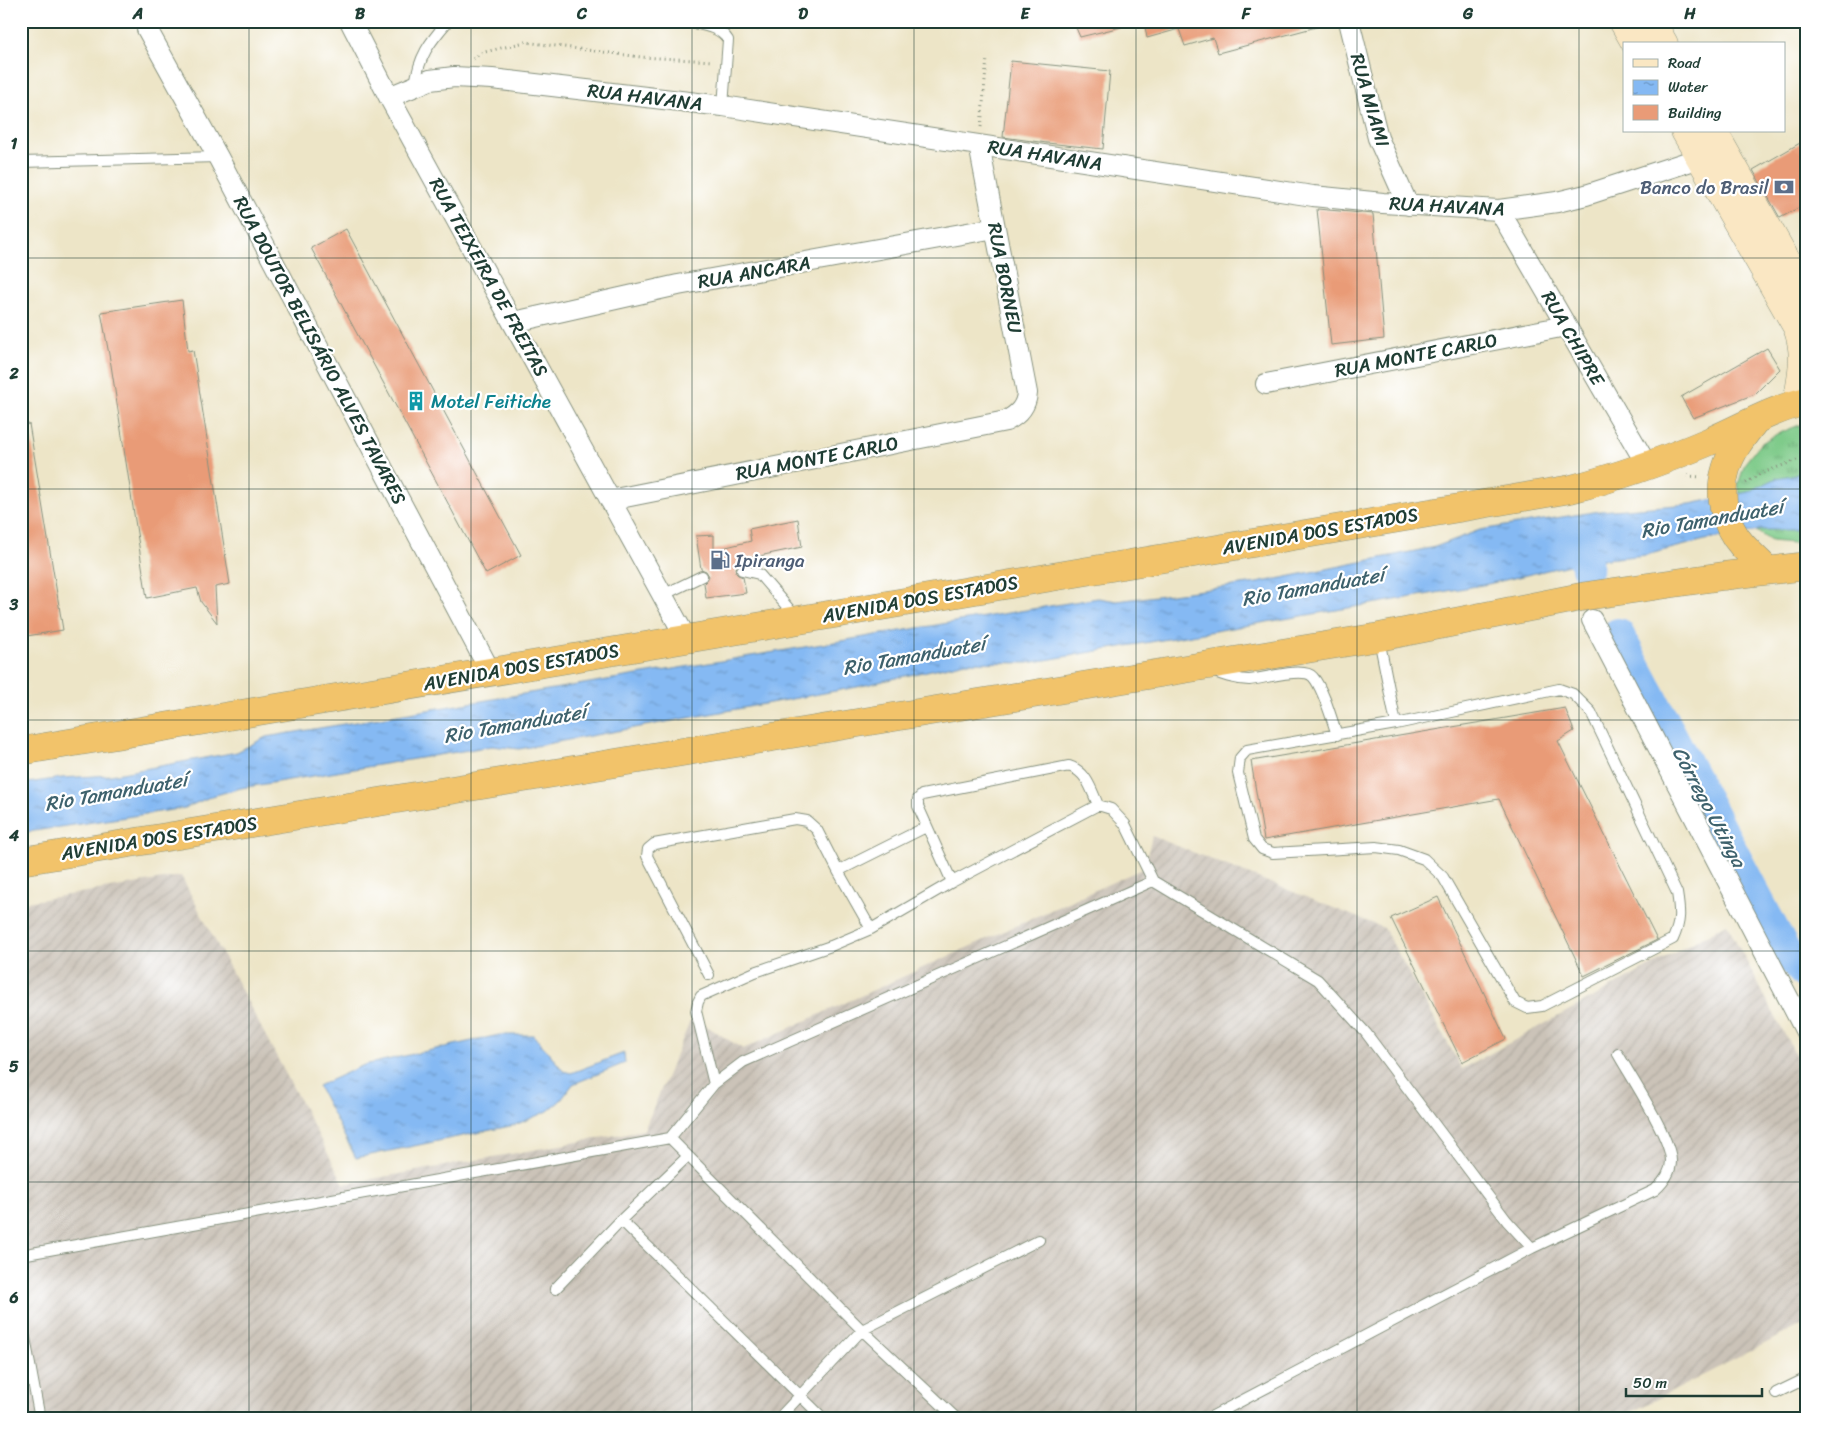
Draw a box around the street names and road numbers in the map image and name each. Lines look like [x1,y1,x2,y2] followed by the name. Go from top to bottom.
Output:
[1341,49,1399,151] street label: RUA MIAMI
[586,74,704,120] street label: RUA HAVANA
[985,130,1105,180] street label: RUA HAVANA
[420,171,558,383] street label: RUA TEIXEIRA DE FREITAS
[1388,186,1506,226] street label: RUA HAVANA
[224,190,416,510] street label: RUA DOUTOR BELISÁRIO ALVES TAVARES
[978,220,1032,337] street label: RUA BORNEU
[695,246,813,298] street label: RUA ANCARA
[1532,284,1614,393] street label: RUA CHIPRE
[1332,323,1500,387] street label: RUA MONTE CARLO
[733,426,901,490] street label: RUA MONTE CARLO
[1219,498,1420,565] street label: AVENIDA DOS ESTADOS
[819,566,1020,633] street label: AVENIDA DOS ESTADOS
[420,634,621,701] street label: AVENIDA DOS ESTADOS
[58,806,259,870] street label: AVENIDA DOS ESTADOS

